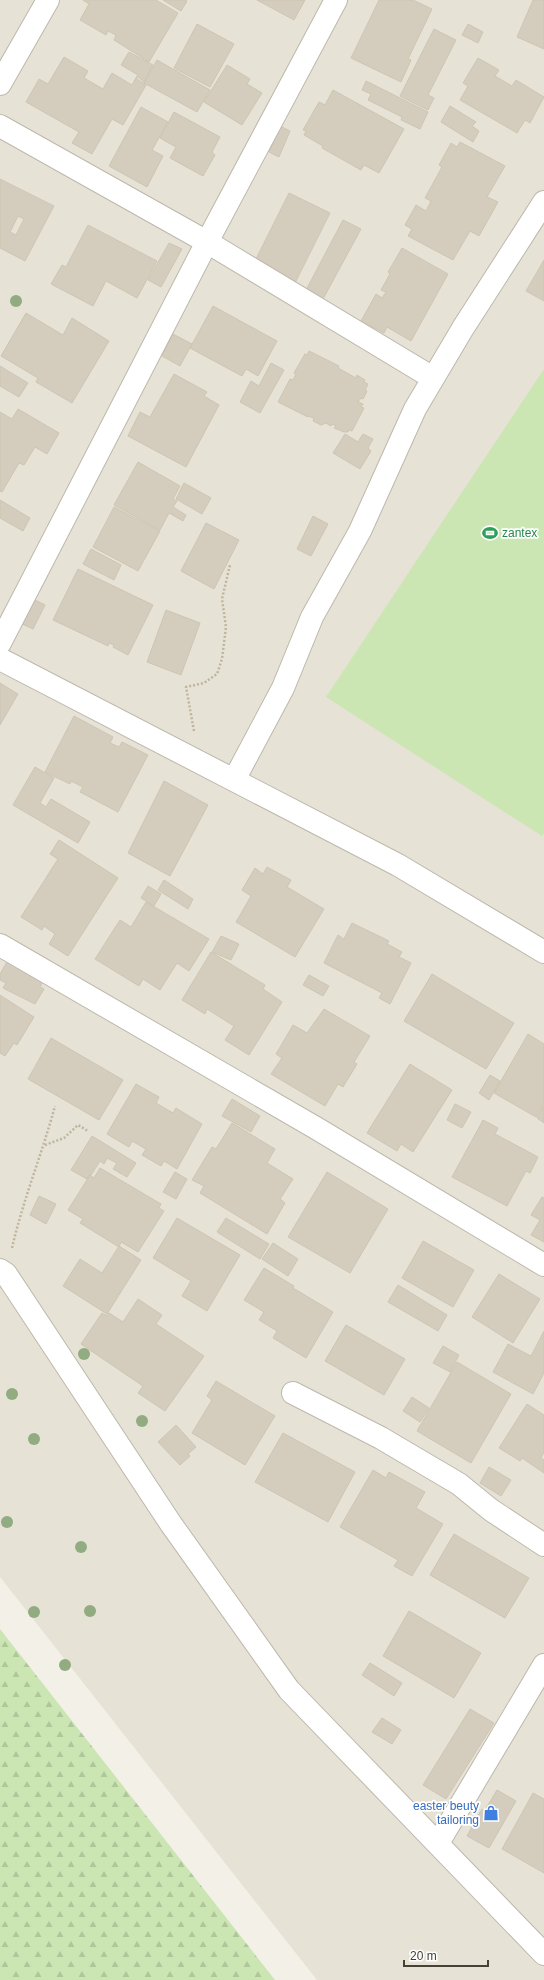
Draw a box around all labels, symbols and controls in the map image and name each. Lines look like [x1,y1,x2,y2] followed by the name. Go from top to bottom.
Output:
[481,524,499,542] sports icon: zantex
[502,526,537,540] place label: zantex
[413,1799,479,1827] place label: easter beuty tailoring
[482,1804,500,1822] shop icon: easter beuty tailoring
[404,1942,488,1968] scale bar
[410,1949,437,1963] text: 20 m

